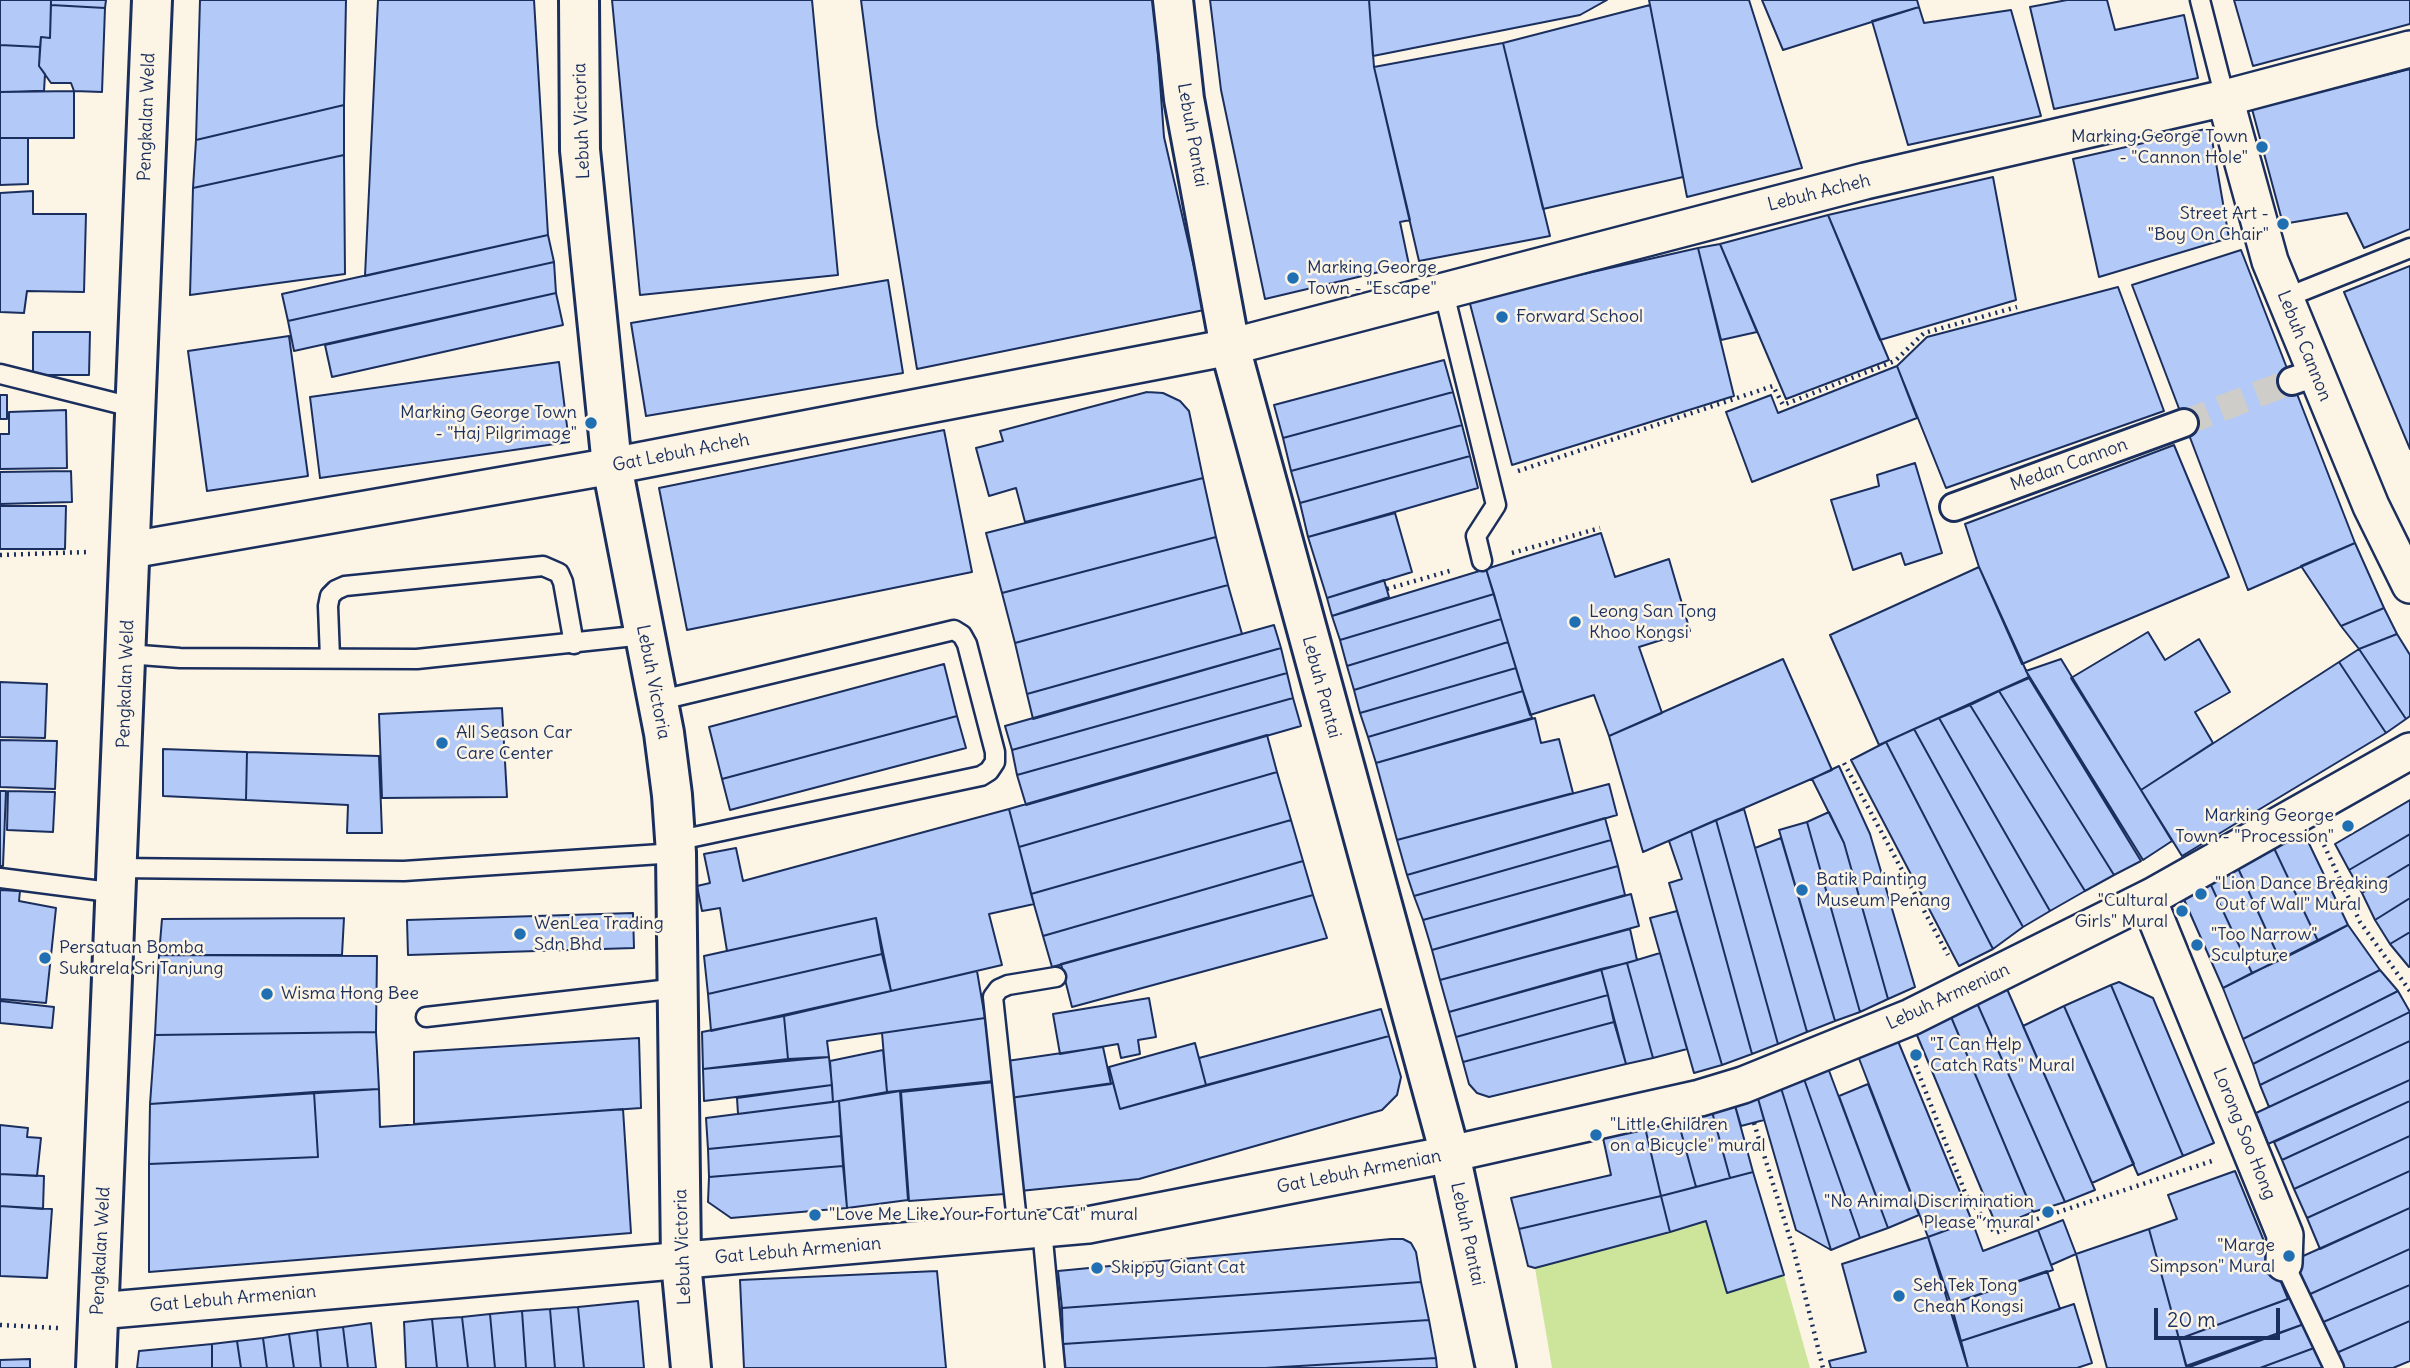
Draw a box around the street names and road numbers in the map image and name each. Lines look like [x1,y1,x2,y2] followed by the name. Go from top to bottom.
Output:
[134,52,160,182] street label: Pengkalan Weld
[569,62,595,180] street label: Lebuh Victoria
[1172,81,1212,189] street label: Lebuh Pantai
[1765,170,1873,216] street label: Lebuh Acheh
[2272,288,2336,404] street label: Lebuh Cannon
[611,429,751,477] street label: Gat Lebuh Acheh
[2007,434,2131,496] street label: Medan Cannon
[113,619,139,749] street label: Pengkalan Weld
[631,623,675,741] street label: Lebuh Victoria
[1297,633,1345,741] street label: Lebuh Pantai
[1883,959,2013,1035] street label: Lebuh Armenian
[2208,1065,2280,1203] street label: Lorong Soo Hong
[1275,1145,1443,1199] street label: Gat Lebuh Armenian
[1445,1180,1489,1288] street label: Lebuh Pantai
[87,1186,115,1316] street label: Pengkalan Weld
[670,1188,696,1306] street label: Lebuh Victoria
[714,1233,882,1269] street label: Gat Lebuh Armenian
[149,1281,317,1317] street label: Gat Lebuh Armenian

